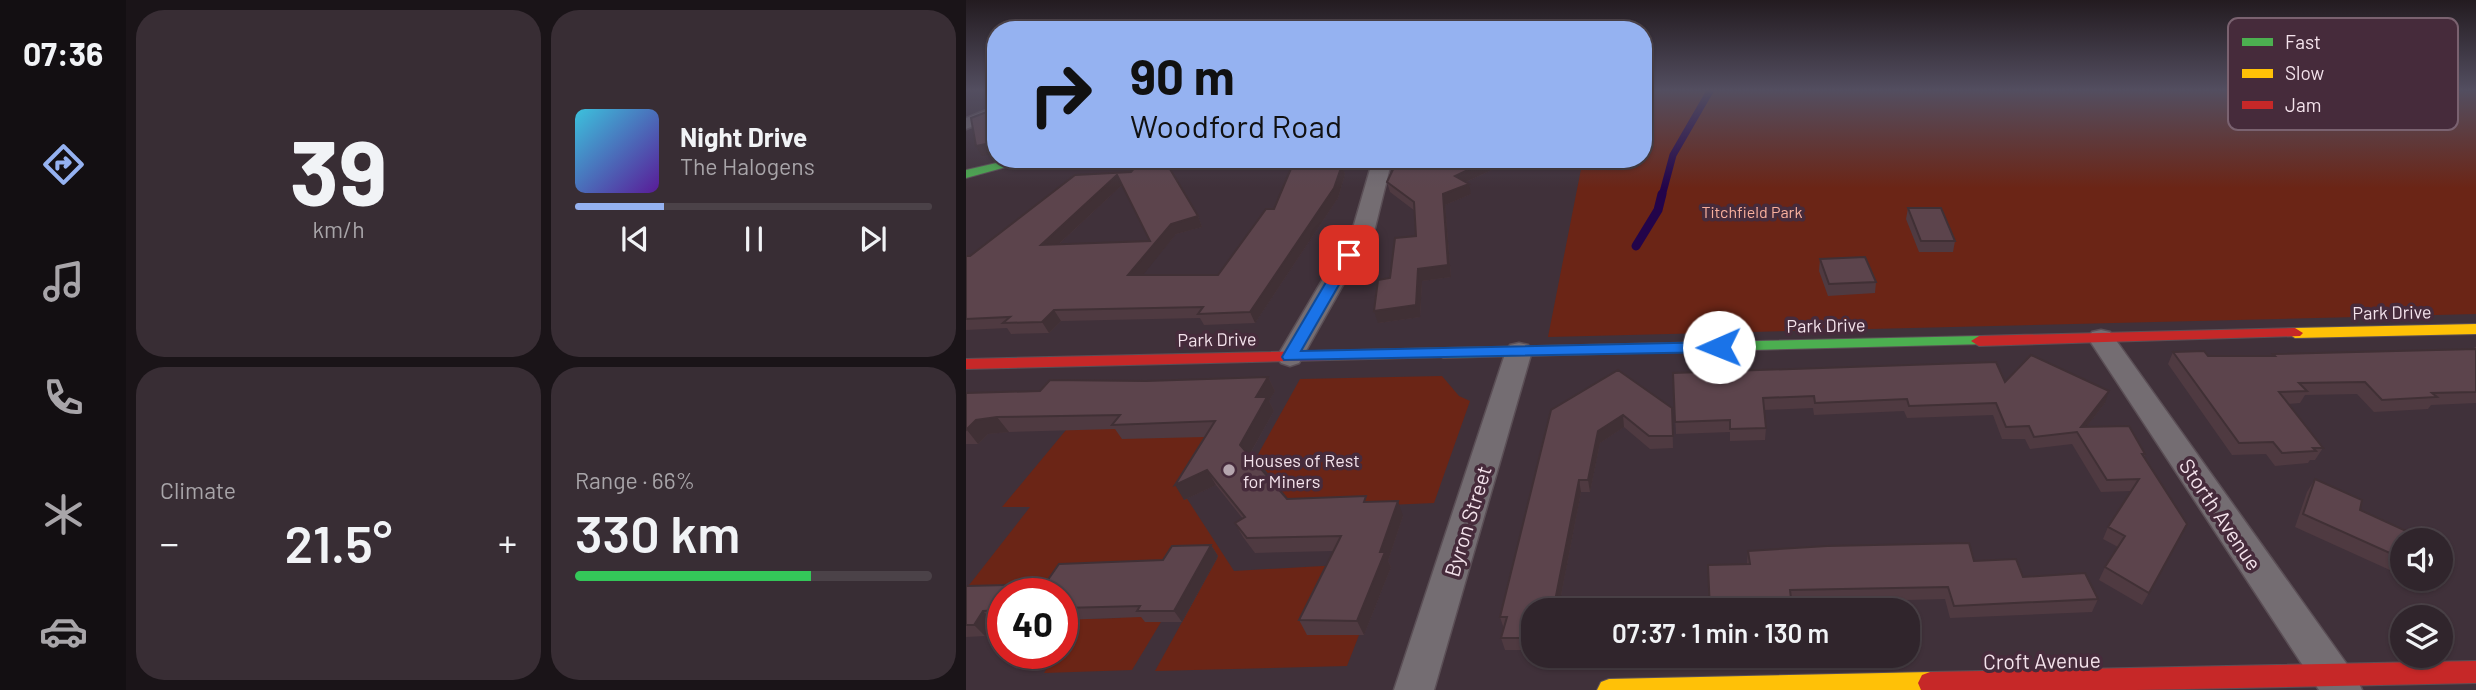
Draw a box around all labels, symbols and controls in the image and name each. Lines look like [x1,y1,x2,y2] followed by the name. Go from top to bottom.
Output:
[2228,18,2458,130] legend
[2285,30,2321,53] text: Fast
[23,34,103,72] text: 07:36
[1130,46,1235,105] text: 90 m
[1015,49,1106,140] icon: right
[2285,61,2324,84] text: Slow
[2285,93,2321,116] text: Jam
[1130,106,1342,144] text: Woodford Road
[290,115,387,224] text: 39
[680,121,807,152] text: Night Drive
[39,140,88,189] icon: directions
[680,152,815,180] text: The Halogens
[1702,202,1802,221] park label: Titchfield Park
[312,215,365,243] text: km/h
[616,220,654,258] icon: previous
[735,220,773,258] icon: pause
[854,220,892,258] icon: next
[1319,225,1379,285] pin
[1330,236,1368,274] icon: arrive
[39,257,88,306] icon: music
[2352,300,2432,324] street label: Park Drive
[1682,310,1756,384] position arrow
[1786,313,1866,337] street label: Park Drive
[1177,327,1257,351] street label: Park Drive
[39,373,88,422] icon: phone
[1243,449,1360,492] place label: Houses of Rest for Miners
[2175,454,2267,574] street label: Storth Avenue
[1221,462,1237,478] marker: Houses of Rest for Miners
[1438,463,1496,579] street label: Byron Street
[575,466,695,494] text: Range · 66%
[160,476,236,504] text: Climate
[39,490,88,539] icon: climate
[575,501,740,563] text: 330 km
[285,511,392,573] text: 21.5°
[160,519,179,565] text: −
[498,519,517,565] text: +
[2390,528,2453,668] map controls
[2390,528,2453,591] button: sound
[987,578,1078,669] speed limit sign: 40
[2390,605,2453,668] button: layers
[39,607,88,656] icon: car
[1612,617,1829,648] text: 07:37 · 1 min · 130 m
[1983,646,2101,674] street label: Croft Avenue

